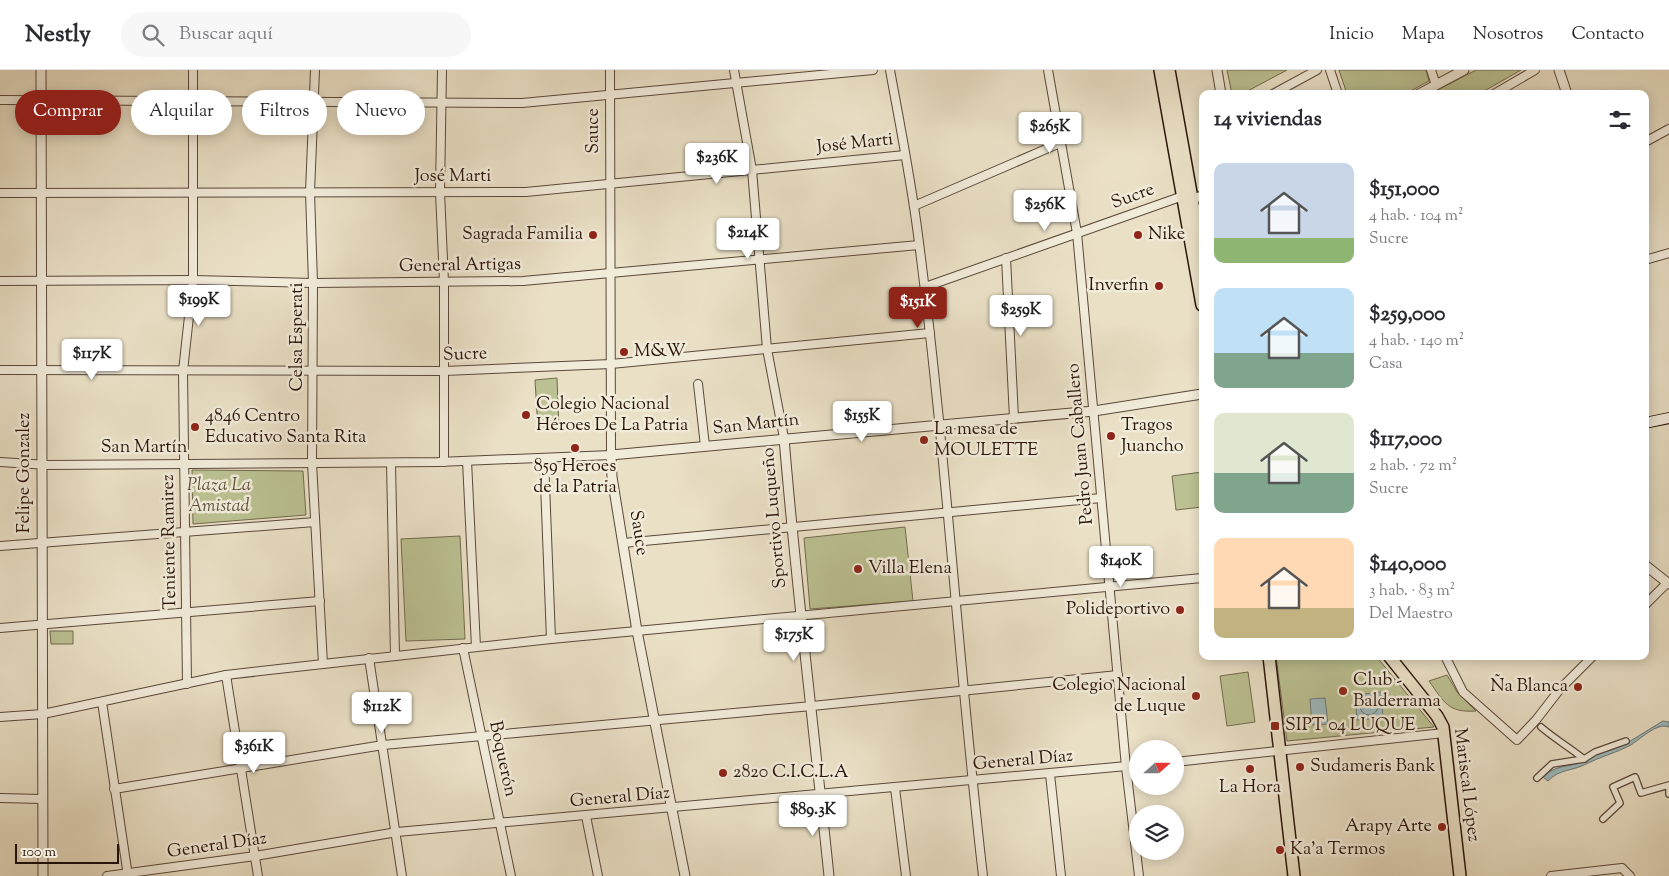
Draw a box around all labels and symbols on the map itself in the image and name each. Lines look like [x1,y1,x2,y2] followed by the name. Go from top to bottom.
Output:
[581,108,607,154] street label: Sauce
[1015,112,1085,154] pin: $265K
[814,127,895,161] street label: José Marti
[682,142,752,185] pin: $236K
[414,164,491,190] street label: José Marti
[1108,177,1158,217] street label: Sucre
[1010,190,1080,232] pin: $256K
[713,218,783,260] pin: $214K
[462,222,583,248] place label: Sagrada Familia
[1148,222,1185,248] place label: Nike
[587,229,599,241] marker: Sagrada Familia
[1132,229,1144,241] marker: Nike
[399,252,521,280] street label: General Artigas
[1089,273,1149,299] place label: Inverfin
[1153,280,1165,292] marker: Inverfin
[285,283,311,392] street label: Celsa Esperati
[164,284,234,327] pin: $199K
[883,286,953,329] pin: $151K
[986,294,1056,337] pin: $259K
[57,338,127,381] pin: $117K
[634,339,686,365] place label: M&W
[442,341,488,369] street label: Sucre
[618,346,630,358] marker: M&W
[1061,362,1101,526] street label: Pedro Juan Caballero
[536,392,688,439] place label: Colegio Nacional Héroes De La Patria
[827,400,897,443] pin: $155K
[205,404,366,451] place label: 4846 Centro Educativo Santa Rita
[712,408,801,442] street label: San Martín
[520,409,532,421] marker: Colegio Nacional Héroes De La Patria
[12,413,38,533] street label: Felipe Gonzalez
[1120,413,1184,460] place label: Tragos Juancho
[934,417,1038,464] place label: La mesa de MOULETTE
[189,421,201,433] marker: 4846 Centro Educativo Santa Rita
[1105,430,1117,442] marker: Tragos Juancho
[918,434,930,446] marker: La mesa de MOULETTE
[101,435,188,461] street label: San Martín
[569,442,581,454] marker: 859 Heroes de la Patria
[756,446,794,589] street label: Sportivo Luqueño
[533,454,617,501] place label: 859 Heroes de la Patria
[187,473,251,520] park label: Plaza La Amistad
[156,474,184,610] street label: Teniente Ramirez
[622,508,654,558] street label: Sauce
[1086,546,1156,588] pin: $140K
[868,556,952,582] place label: Villa Elena
[852,563,864,575] marker: Villa Elena
[1066,597,1170,623] place label: Polideportivo
[1174,604,1186,616] marker: Polideportivo
[759,620,829,662] pin: $175K
[1353,668,1441,715] place label: Club - Balderrama
[1052,673,1186,720] place label: Colegio Nacional de Luque
[1490,674,1568,700] place label: Ña Blanca
[1572,681,1584,693] marker: Ña Blanca
[1337,685,1349,697] marker: Club - Balderrama
[1190,690,1202,702] marker: Colegio Nacional de Luque
[347,692,417,734] pin: $112K
[1285,713,1416,739] place label: SIPT 04 LUQUE
[481,719,523,800] street label: Boquerón
[1269,720,1281,732] marker: SIPT 04 LUQUE
[1446,727,1486,844] street label: Mariscal López
[219,732,289,774] pin: $361K
[1129,740,1184,795] north arrow
[972,744,1074,778] street label: General Díaz
[1310,754,1436,780] place label: Sudameris Bank
[733,760,849,786] place label: 2820 C.I.C.L.A
[1294,761,1306,773] marker: Sudameris Bank
[1244,763,1256,775] marker: La Hora
[717,767,729,779] marker: 2820 C.I.C.L.A
[1219,775,1281,801] place label: La Hora
[569,781,671,815] street label: General Díaz
[772,794,854,837] pin: $89.3K
[1345,814,1432,840] place label: Arapy Arte
[1436,821,1448,833] marker: Arapy Arte
[166,826,269,866] street label: General Díaz
[1290,837,1385,863] place label: Ka'a Termos
[15,841,119,864] scale bar
[1274,844,1286,856] marker: Ka'a Termos

